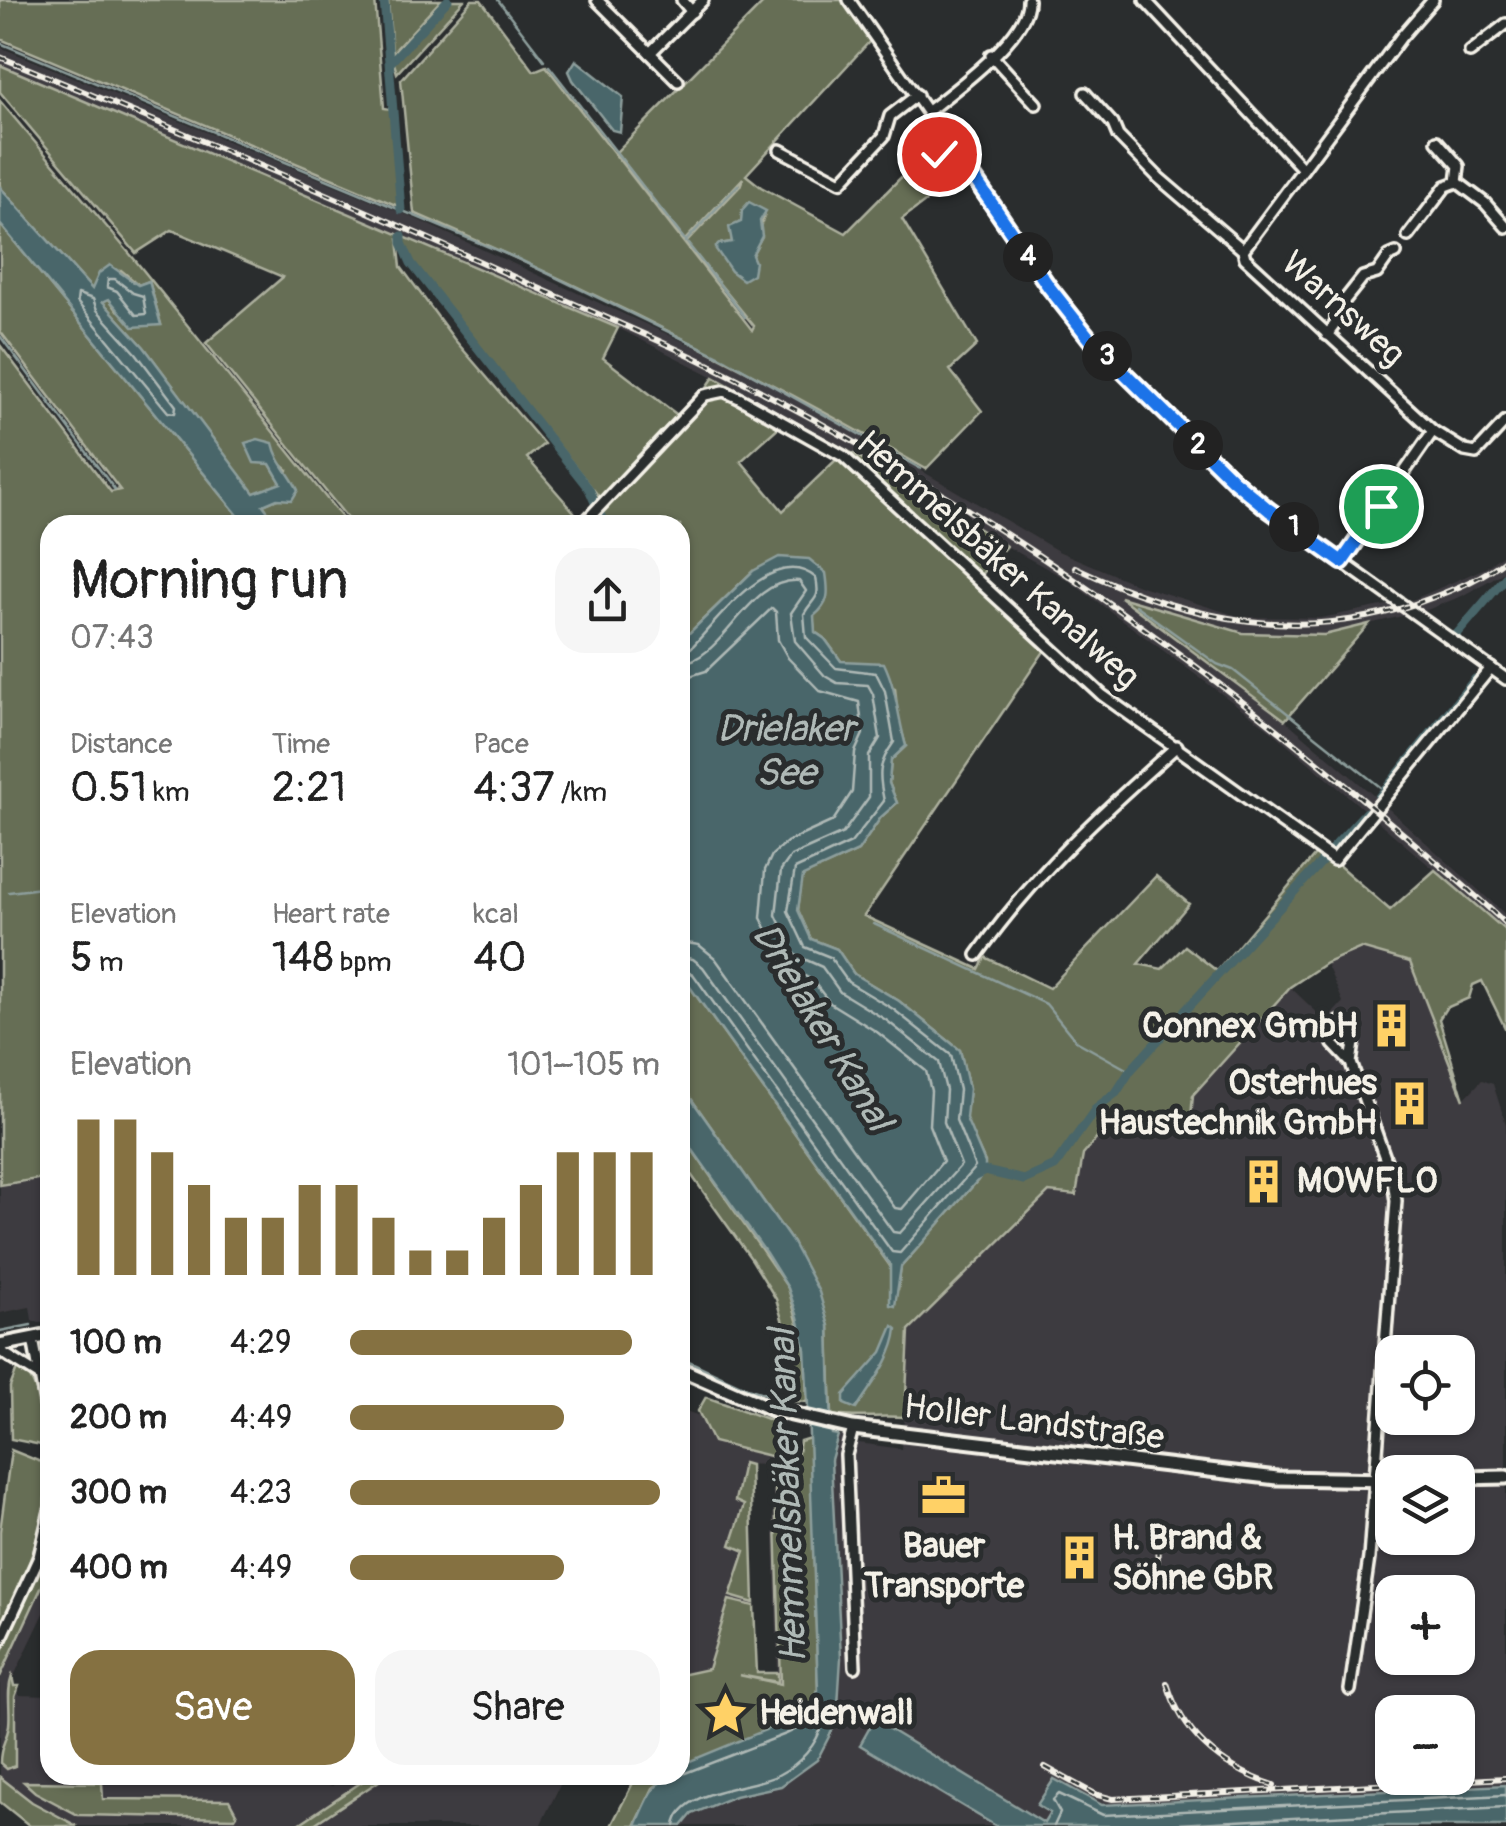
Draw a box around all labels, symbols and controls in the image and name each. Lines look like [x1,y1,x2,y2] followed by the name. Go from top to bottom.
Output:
[897,112,982,197] pin
[912,127,967,182] icon: check
[1003,232,1053,282] pin: 4
[1020,239,1036,274] text: 4
[1272,242,1414,376] street label: Warnsweg
[1082,331,1132,381] pin: 3
[1099,338,1115,373] text: 3
[1173,420,1223,470] pin: 2
[847,421,1149,699] street label: Hemmelsbäker Kanalweg
[1190,427,1206,462] text: 2
[1339,464,1424,549] pin
[1354,479,1409,534] icon: arrive
[1269,502,1319,552] pin: 1
[1289,509,1299,544] text: 1
[70,546,348,615] text: Morning run
[555,548,660,653] button: share
[70,618,154,658] text: 07:43
[717,705,859,797] water label: Drielaker See
[70,727,172,762] text: Distance
[272,727,330,762] text: Time
[473,727,529,762] text: Pace
[70,762,147,814] text: 0.51
[272,762,346,814] text: 2:21
[473,762,555,814] text: 4:37
[147,775,190,810] text: km
[555,775,607,810] text: /km
[70,897,177,932] text: Elevation
[272,897,390,932] text: Heart rate
[473,897,519,932] text: kcal
[741,914,905,1143] water label: Drielaker Kanal
[70,932,93,984] text: 5
[272,932,334,984] text: 148
[473,932,526,984] text: 40
[93,945,124,980] text: m
[334,945,392,980] text: bpm
[1367,1002,1415,1050] building icon: Connex GmbH
[1142,1004,1358,1048] place label: Connex GmbH
[70,1045,192,1085] text: Elevation
[507,1045,660,1085] text: 101–105 m
[1099,1061,1377,1145] place label: Osterhues Haustechnik GmbH
[1386,1079,1434,1127] building icon: Osterhues Haustechnik GmbH
[1240,1157,1288,1205] building icon: MOWFLO
[1297,1159,1437,1203] place label: MOWFLO
[70,1323,162,1363] text: 100 m
[230,1323,291,1363] text: 4:29
[758,1324,818,1664] water label: Hemmelsbäker Kanal
[1375,1335,1475,1795] map controls
[1375,1335,1475,1435] button: locate
[901,1384,1167,1460] street label: Holler Landstraße
[70,1398,167,1438] text: 200 m
[230,1398,292,1438] text: 4:49
[1375,1455,1475,1555] button: layers
[920,1472,968,1520] office icon: Bauer Transporte
[70,1473,167,1513] text: 300 m
[230,1473,292,1513] text: 4:23
[1112,1516,1273,1600] place label: H. Brand & Söhne GbR
[864,1524,1025,1608] place label: Bauer Transporte
[1055,1534,1103,1582] building icon: H. Brand & Söhne GbR
[70,1548,168,1588] text: 400 m
[230,1548,292,1588] text: 4:49
[1375,1575,1475,1675] button: +
[70,1650,355,1765] button: Save
[375,1650,660,1765] button: Share
[702,1689,750,1737] place icon: Heidenwall
[759,1691,914,1735] place label: Heidenwall
[1375,1695,1475,1795] button: −

